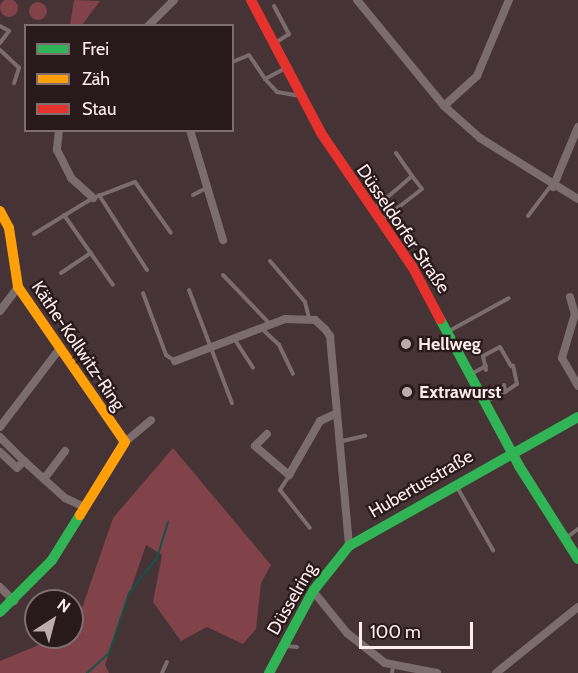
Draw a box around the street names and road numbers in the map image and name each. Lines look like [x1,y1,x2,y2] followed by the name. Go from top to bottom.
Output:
[352,160,454,298] street label: Düsseldorfer Straße
[27,277,129,415] street label: Käthe-Kollwitz-Ring
[365,445,477,523] street label: Hubertusstraße
[263,559,321,639] street label: Düsselring

